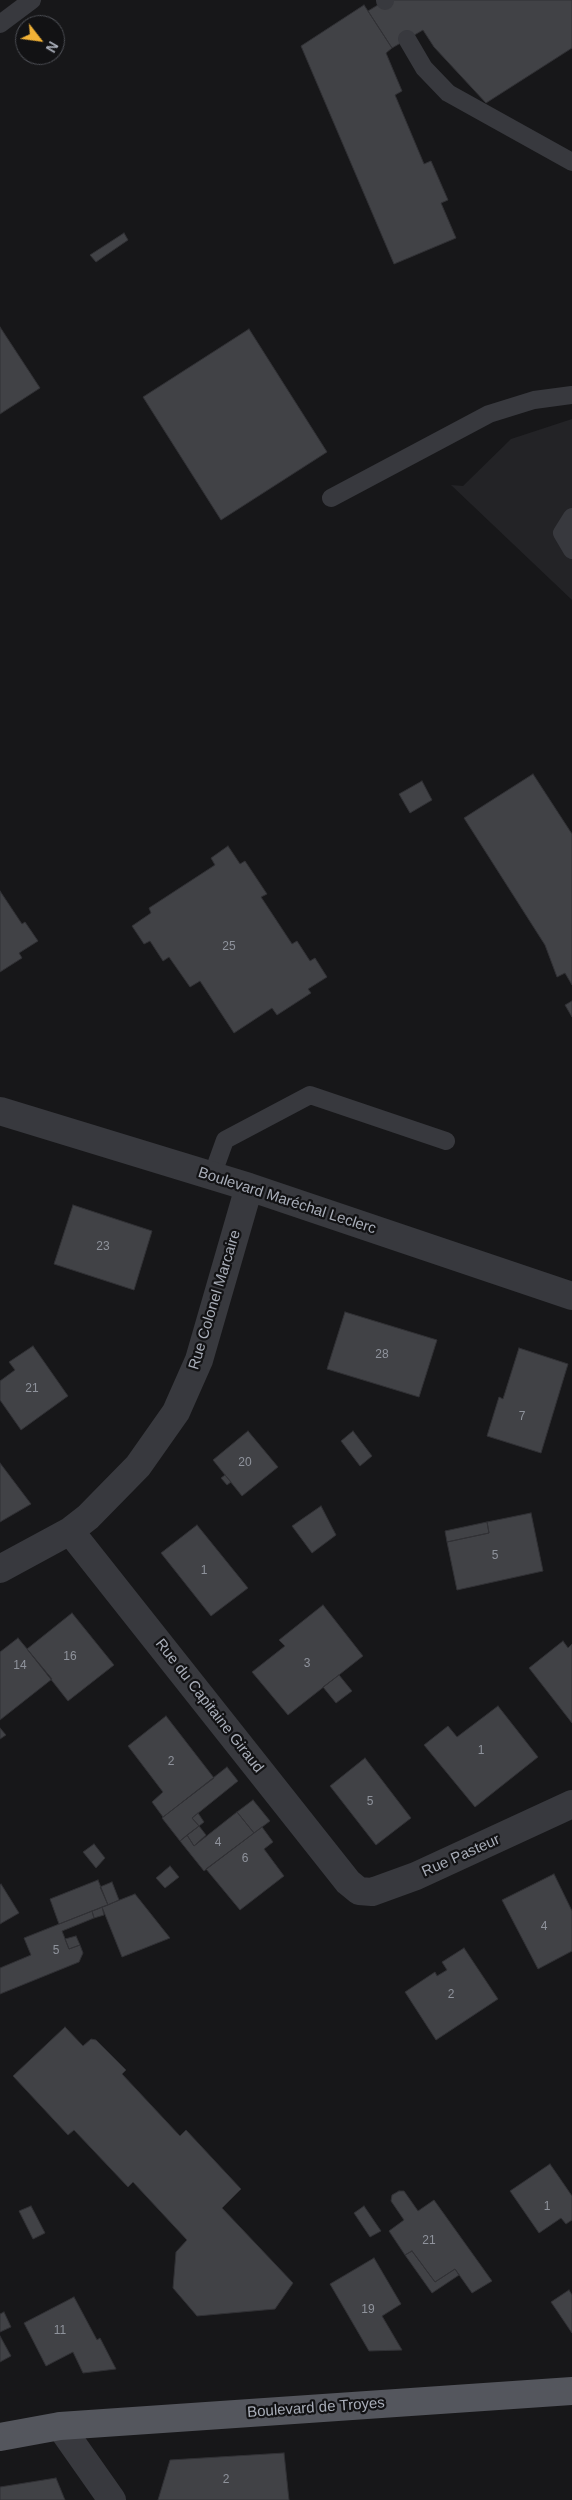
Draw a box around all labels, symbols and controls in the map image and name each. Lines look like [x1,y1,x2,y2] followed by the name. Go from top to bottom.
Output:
[15,15,65,65] north arrow
[43,39,62,55] text: N
[222,940,236,954] house number: 25
[196,1164,378,1238] street label: Boulevard Maréchal Leclerc
[185,1228,245,1372] street label: Rue Colonel Marcaire
[96,1240,110,1254] house number: 23
[375,1348,389,1362] house number: 28
[25,1382,39,1396] house number: 21
[519,1410,525,1424] house number: 7
[238,1456,252,1470] house number: 20
[492,1549,498,1563] house number: 5
[201,1564,207,1578] house number: 1
[151,1635,267,1777] street label: Rue du Capitaine Giraud
[63,1650,77,1664] house number: 16
[304,1657,310,1671] house number: 3
[13,1659,27,1673] house number: 14
[478,1744,484,1758] house number: 1
[168,1755,174,1769] house number: 2
[367,1795,373,1809] house number: 5
[419,1831,503,1881] street label: Rue Pasteur
[215,1836,221,1850] house number: 4
[242,1852,248,1866] house number: 6
[541,1920,547,1934] house number: 4
[53,1944,59,1958] house number: 5
[448,1988,454,2002] house number: 2
[544,2200,550,2214] house number: 1
[422,2234,436,2248] house number: 21
[361,2303,375,2317] house number: 19
[54,2324,66,2338] house number: 11
[247,2394,385,2422] street label: Boulevard de Troyes
[223,2473,229,2487] house number: 2

